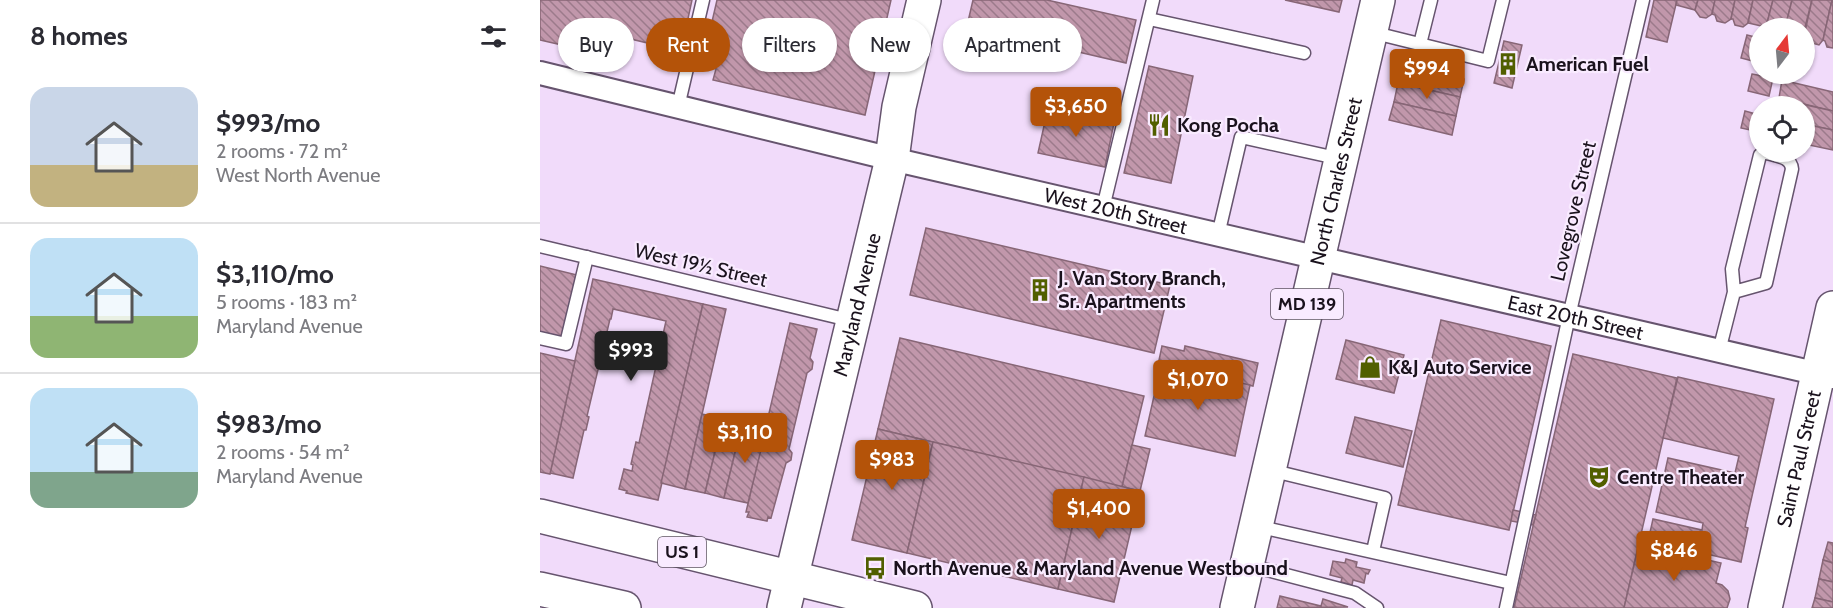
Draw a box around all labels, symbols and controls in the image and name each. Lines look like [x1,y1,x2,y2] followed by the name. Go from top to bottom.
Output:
[558,18,634,72] chip: Buy
[646,18,730,72] chip: Rent
[742,18,837,72] chip: Filters
[849,18,931,72] chip: New
[943,18,1082,72] chip: Apartment
[1749,18,1815,84] north arrow
[1749,18,1815,162] map controls
[30,20,128,52] text: 8 homes
[477,20,510,53] icon: filters
[1391,49,1463,100] pin: $994
[1495,51,1521,77] building icon: American Fuel
[1526,52,1649,76] place label: American Fuel
[1404,56,1450,80] text: $994
[1027,87,1125,138] pin: $3,650
[1044,94,1108,118] text: $3,650
[1305,95,1367,268] street label: North Charles Street
[1749,96,1815,162] button: locate
[216,107,320,139] text: $993/mo
[78,111,150,183] icon: home
[1146,112,1172,138] restaurant icon: Kong Pocha
[1177,113,1279,137] place label: Kong Pocha
[1545,138,1601,283] street label: Lovegrove Street
[216,139,348,163] text: 2 rooms · 72 m²
[216,163,381,187] text: West North Avenue
[1042,183,1190,239] street label: West 20th Street
[828,230,886,379] street label: Maryland Avenue
[632,238,770,292] street label: West 19½ Street
[216,258,334,290] text: $3,110/mo
[78,262,150,334] icon: home
[1057,266,1226,313] place label: J. Van Story Branch, Sr. Apartments
[1027,277,1053,303] building icon: J. Van Story Branch, Sr. Apartments
[1271,289,1343,319] road number: MD 139
[216,290,357,314] text: 5 rooms · 183 m²
[1505,290,1646,345] street label: East 20th Street
[216,314,363,338] text: Maryland Avenue
[595,331,667,382] pin: $993
[609,338,653,362] text: $993
[1357,354,1383,380] shop icon: K&J Auto Service
[1388,355,1532,379] place label: K&J Auto Service
[1149,360,1247,411] pin: $1,070
[1167,367,1229,391] text: $1,070
[1772,388,1826,530] street label: Saint Paul Street
[216,408,321,440] text: $983/mo
[78,412,150,484] icon: home
[696,413,794,464] pin: $3,110
[717,420,773,444] text: $3,110
[216,440,350,464] text: 2 rooms · 54 m²
[856,440,928,491] pin: $983
[869,447,915,471] text: $983
[216,464,363,488] text: Maryland Avenue
[1586,464,1612,490] theatre icon: Centre Theater
[1617,465,1745,489] place label: Centre Theater
[1050,489,1148,540] pin: $1,400
[1067,496,1131,520] text: $1,400
[1638,531,1710,582] pin: $846
[658,537,706,567] road number: US 1
[1650,538,1698,562] text: $846
[862,555,888,581] bus stop icon: North Avenue & Maryland Avenue Westbound
[893,556,1288,580] place label: North Avenue & Maryland Avenue Westbound

